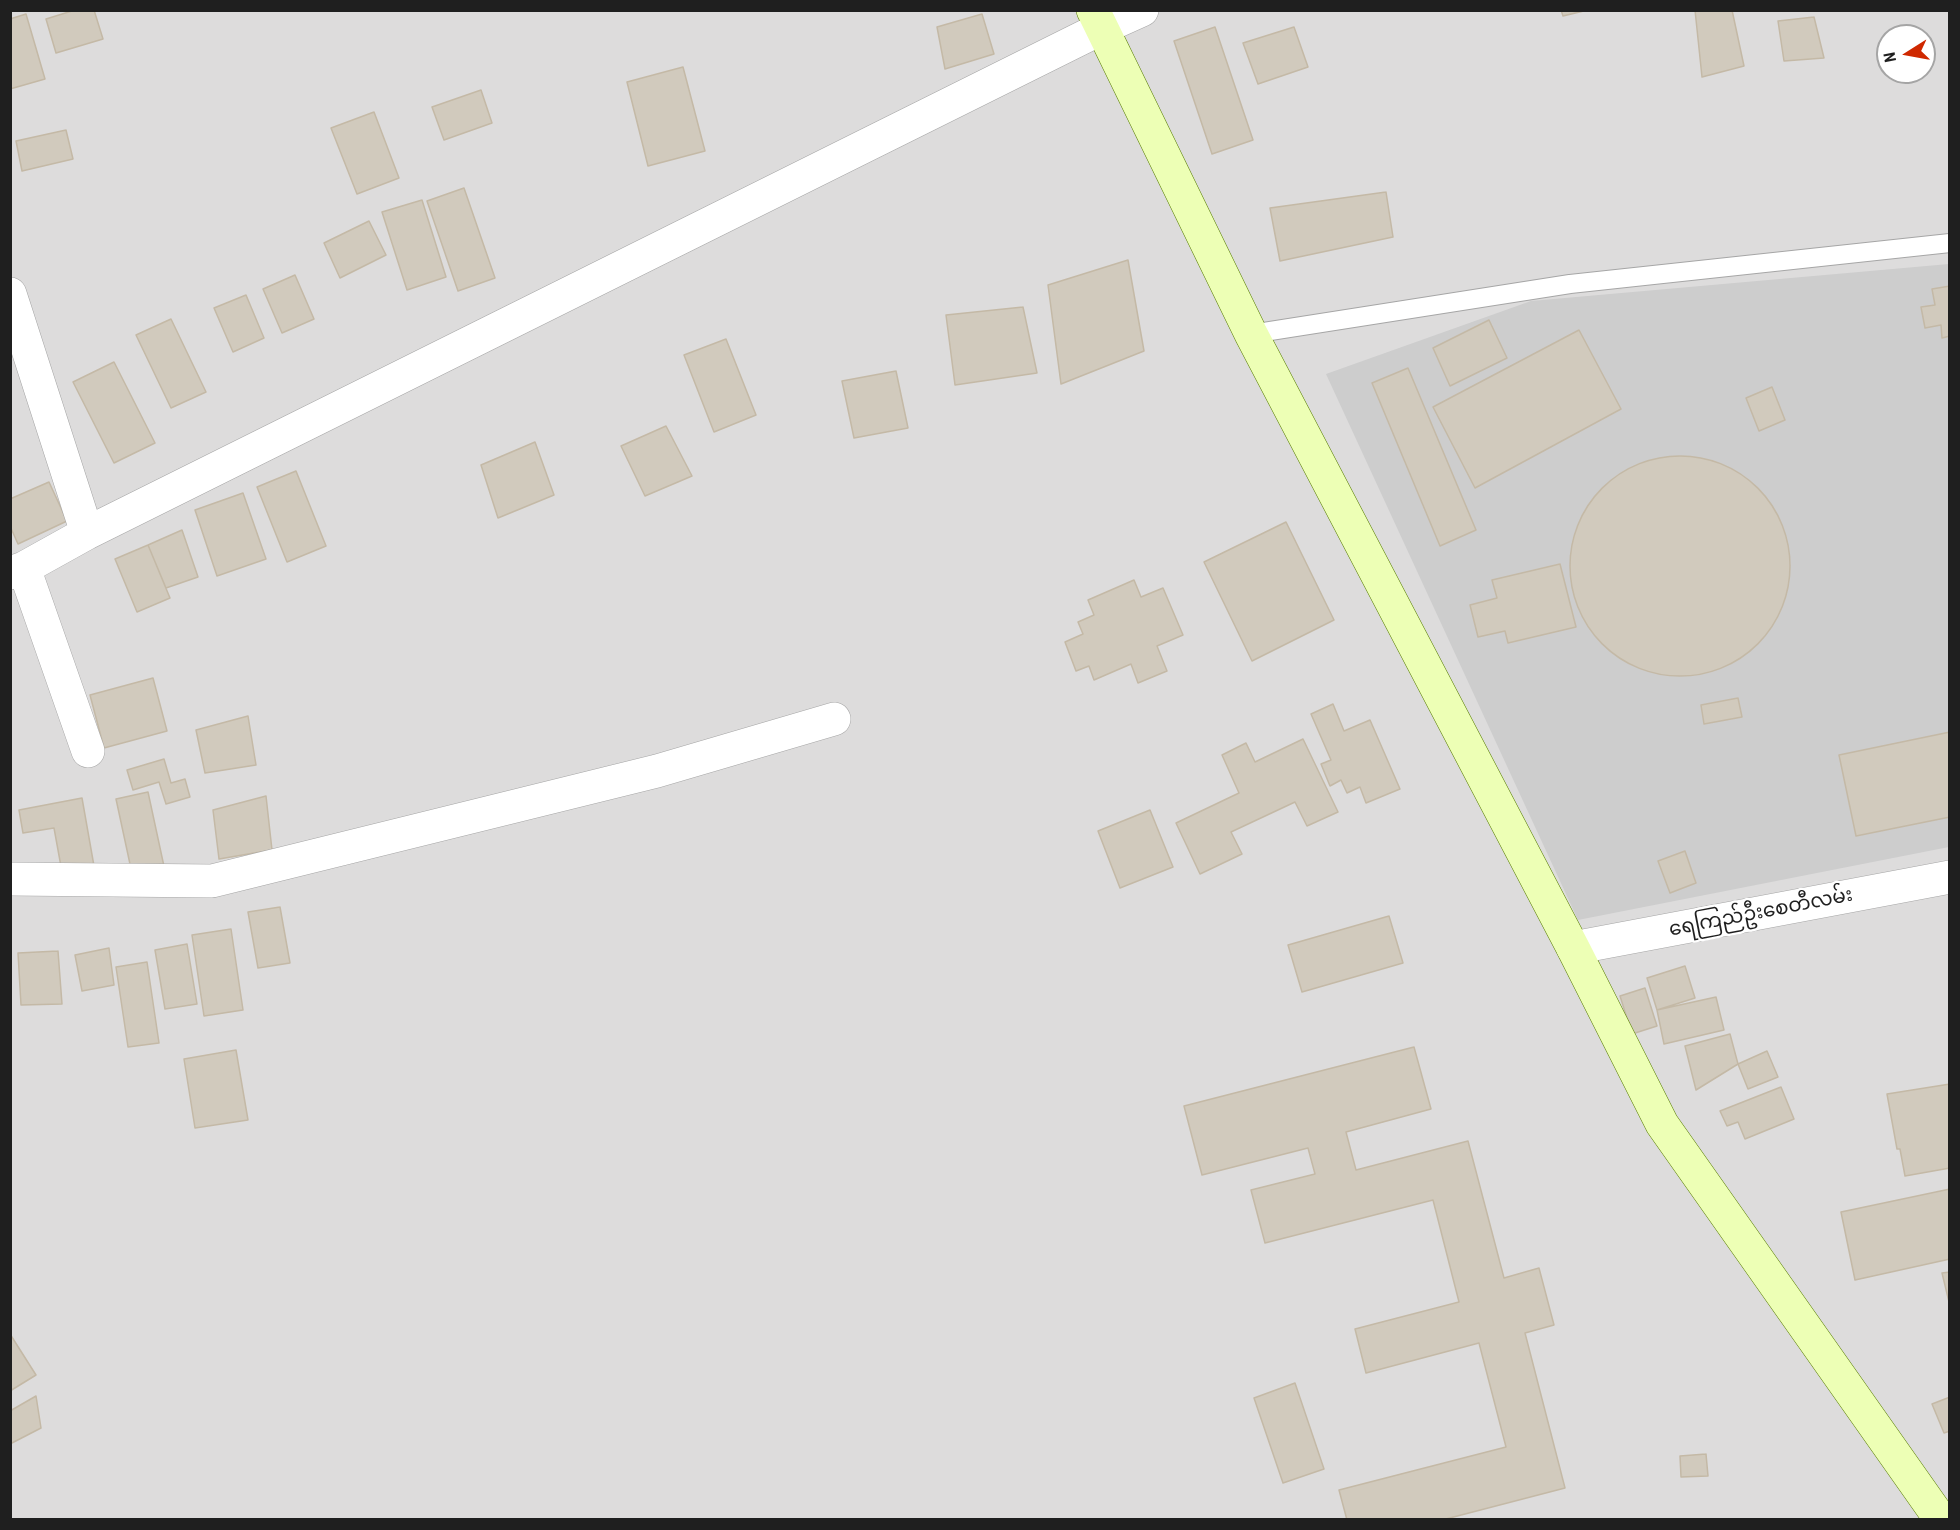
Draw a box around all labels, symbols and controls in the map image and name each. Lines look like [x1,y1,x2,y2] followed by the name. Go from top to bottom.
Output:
[1876,24,1936,84] north arrow
[1880,51,1900,64] text: N
[1667,883,1855,943] street label: ရေကြည်ဦးစေတီလမ်း

